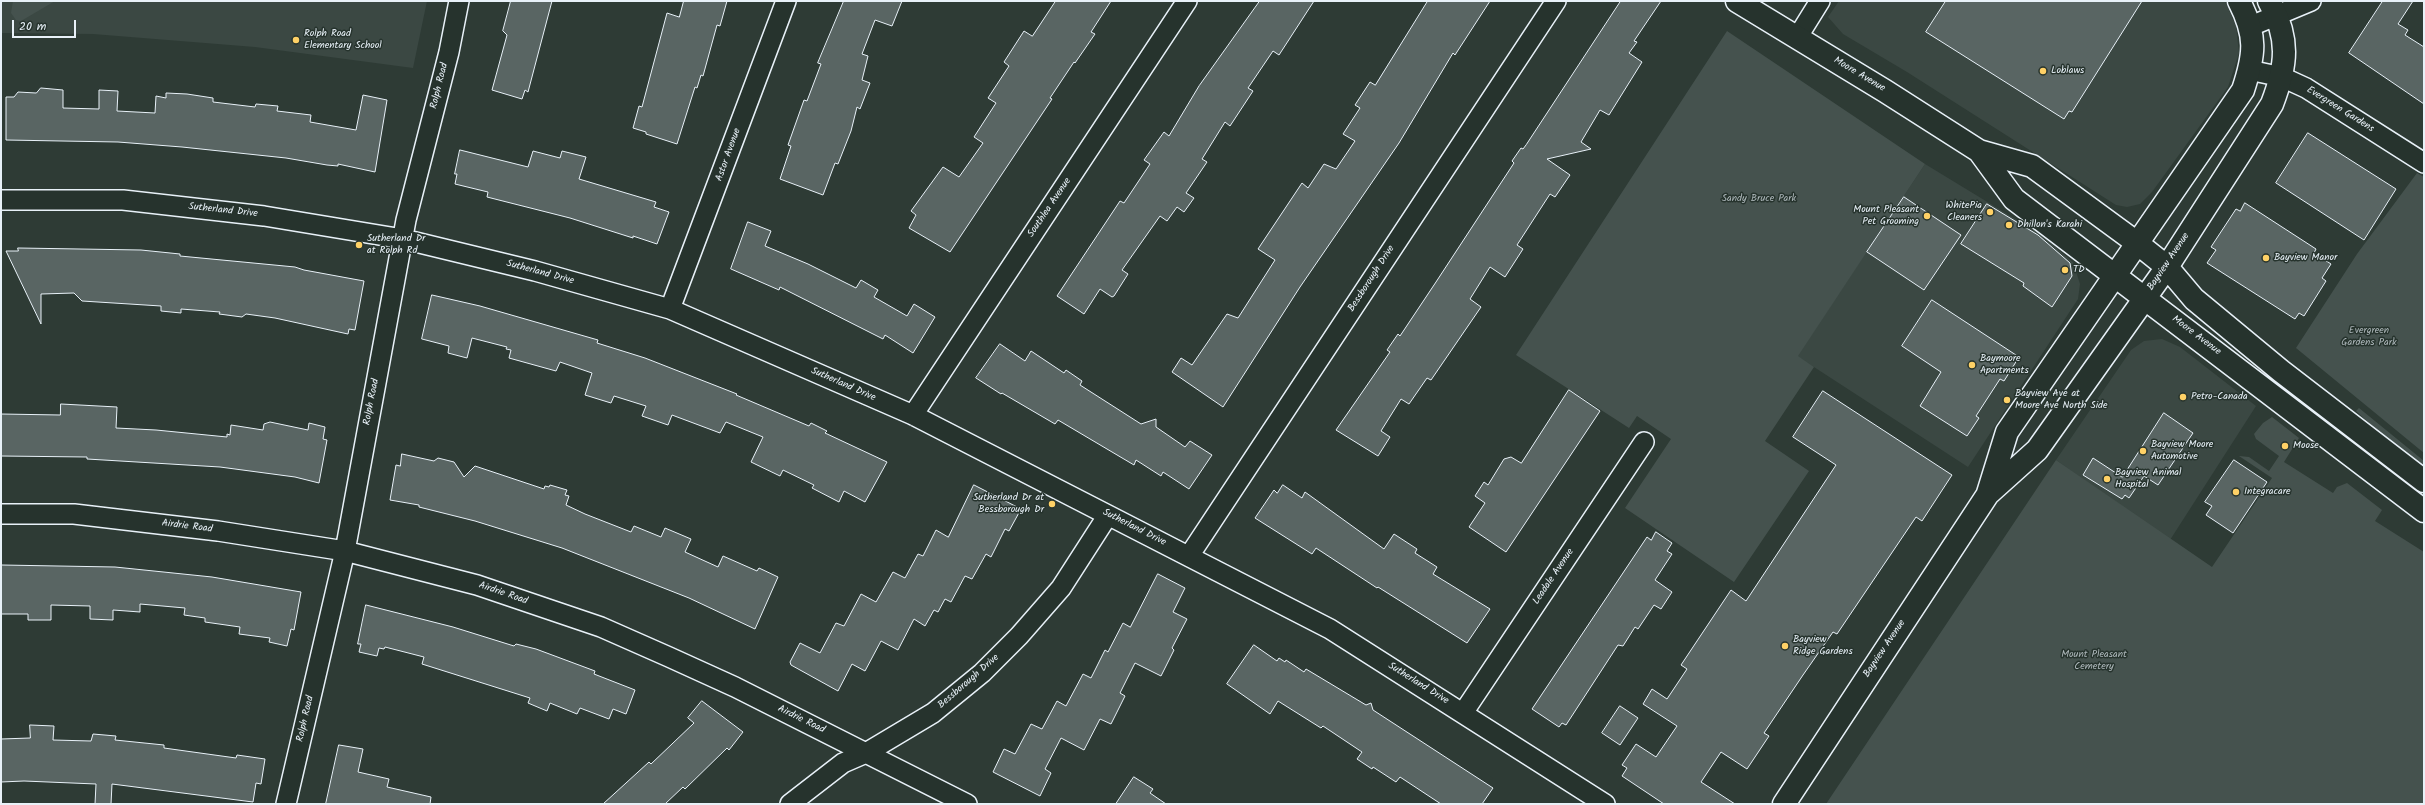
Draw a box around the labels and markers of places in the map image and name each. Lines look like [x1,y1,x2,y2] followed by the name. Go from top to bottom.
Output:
[304,28,382,52] place label: Rolph Road Elementary School
[291,35,301,45] marker: Rolph Road Elementary School
[2051,65,2084,77] place label: Loblaws
[2038,66,2048,76] marker: Loblaws
[1946,200,1982,224] place label: WhitePia Cleaners
[1853,204,1919,228] place label: Mount Pleasant Pet Grooming
[1985,207,1995,217] marker: WhitePia Cleaners
[1922,211,1932,221] marker: Mount Pleasant Pet Grooming
[2017,219,2082,231] place label: Dhillon's Karahi
[2004,220,2014,230] marker: Dhillon's Karahi
[367,233,425,256] place label: Sutherland Dr at Rolph Rd
[354,240,364,250] marker: Sutherland Dr at Rolph Rd
[2274,252,2337,264] place label: Bayview Manor
[2261,253,2271,263] marker: Bayview Manor
[2073,264,2085,276] place label: TD
[2060,265,2070,275] marker: TD
[1980,353,2029,376] place label: Baymoore Apartments
[1967,360,1977,370] marker: Baymoore Apartments
[2015,388,2108,412] place label: Bayview Ave at Moore Ave North Side
[2191,391,2248,403] place label: Petro-Canada
[2178,392,2188,402] marker: Petro-Canada
[2002,395,2012,405] marker: Bayview Ave at Moore Ave North Side
[2151,439,2213,462] place label: Bayview Moore Automotive
[2293,440,2319,452] place label: Moose
[2280,441,2290,451] marker: Moose
[2138,446,2148,456] marker: Bayview Moore Automotive
[2115,467,2181,490] place label: Bayview Animal Hospital
[2102,474,2112,484] marker: Bayview Animal Hospital
[2244,486,2290,498] place label: Integracare
[2231,487,2241,497] marker: Integracare
[973,492,1044,516] place label: Sutherland Dr at Bessborough Dr
[1047,499,1057,509] marker: Sutherland Dr at Bessborough Dr
[1793,634,1853,658] place label: Bayview Ridge Gardens
[1780,641,1790,651] marker: Bayview Ridge Gardens

